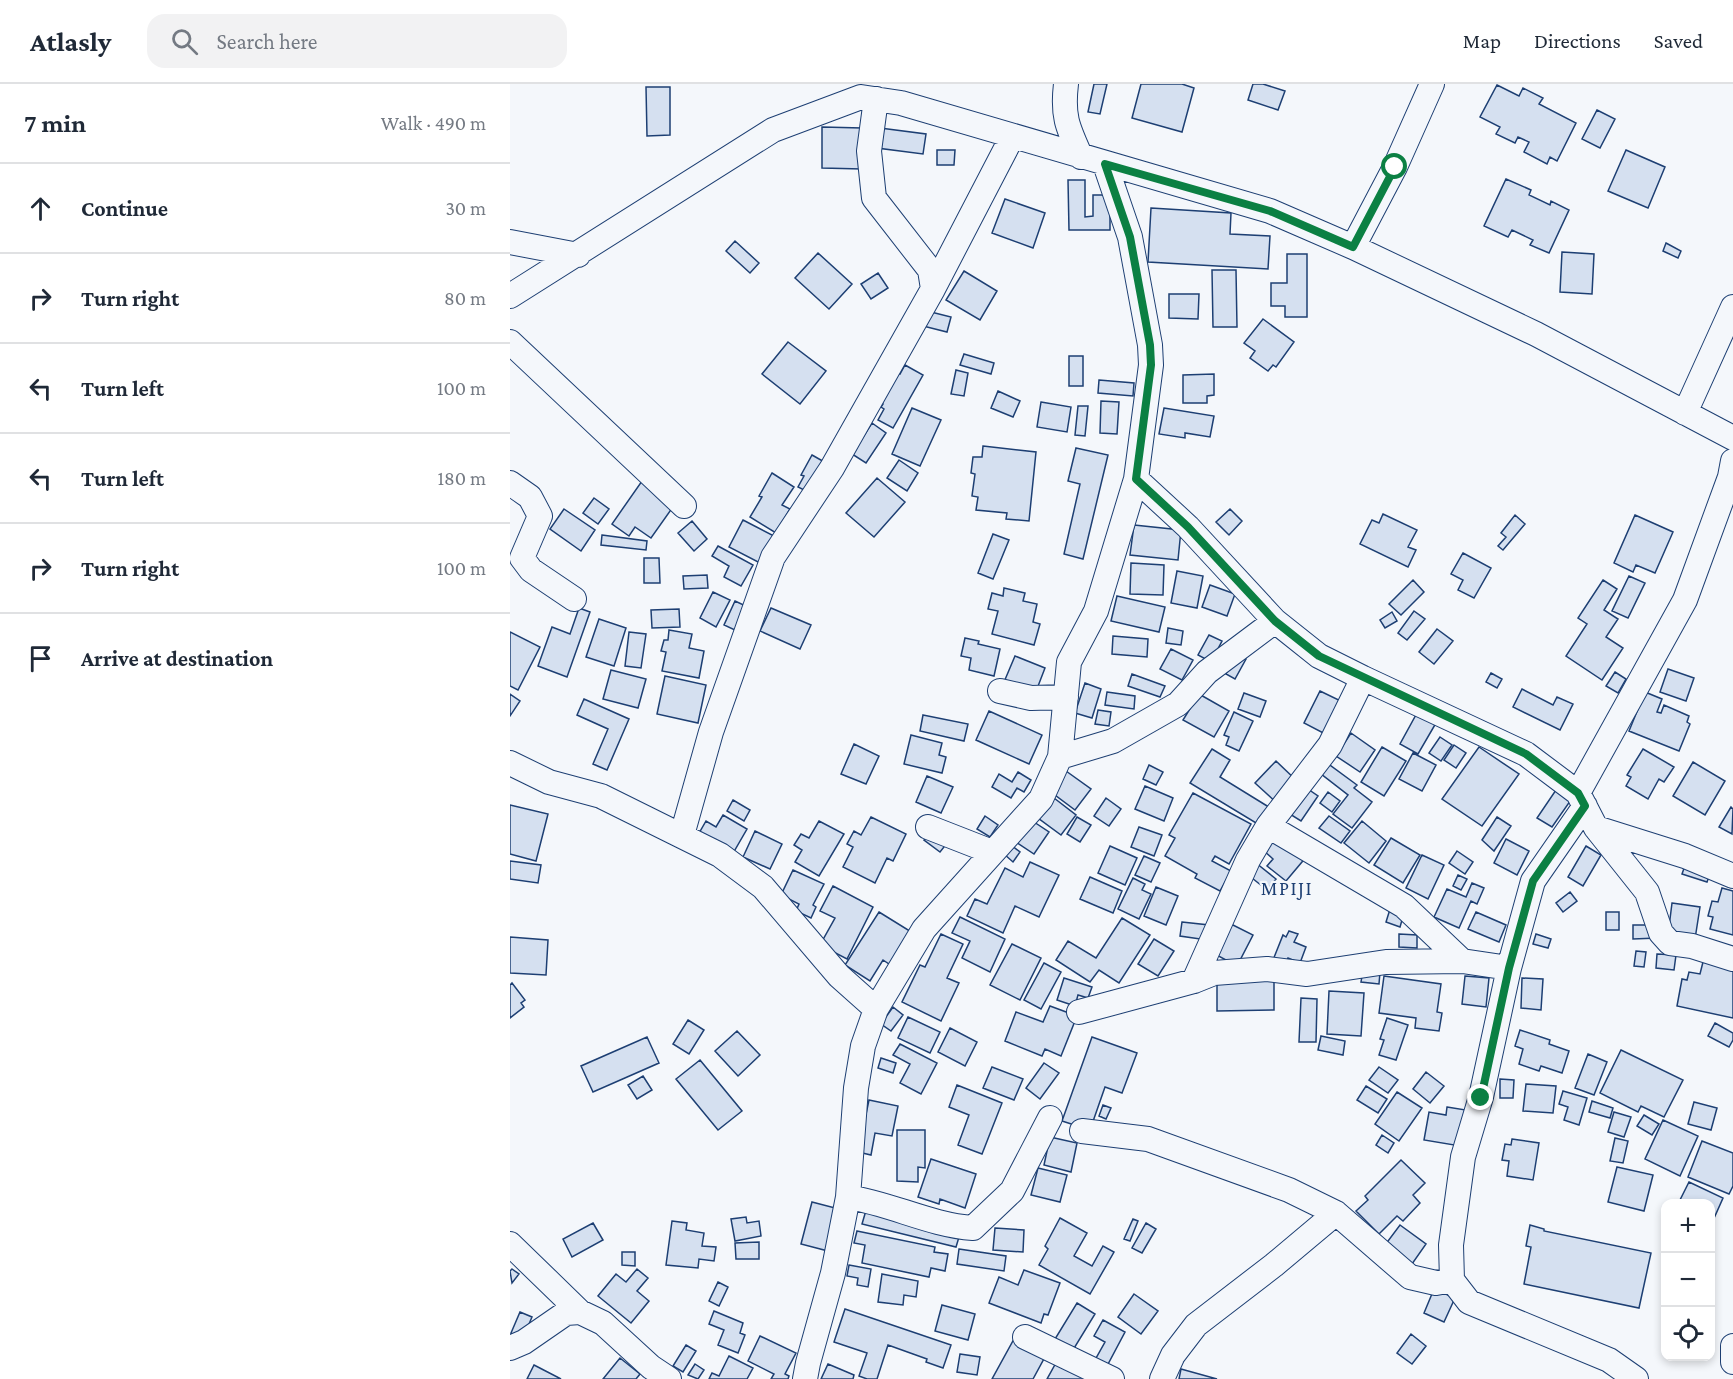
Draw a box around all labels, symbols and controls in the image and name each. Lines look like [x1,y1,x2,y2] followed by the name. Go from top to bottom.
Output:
[147,14,567,68] search box
[168,25,201,58] icon: search
[30,26,111,57] text: Atlasly
[216,29,317,54] text: Search here
[1463,29,1501,53] text: Map
[1534,29,1621,53] text: Directions
[1654,29,1703,53] text: Saved
[24,109,86,138] text: 7 min
[381,112,486,134] text: Walk · 490 m
[1381,153,1407,179] route start
[24,192,57,225] icon: ahead
[81,196,168,221] text: Continue
[445,197,486,219] text: 30 m
[24,282,57,315] icon: right
[81,286,179,311] text: Turn right
[444,287,486,309] text: 80 m
[24,372,57,405] icon: left
[81,376,164,401] text: Turn left
[437,377,486,399] text: 100 m
[24,462,57,495] icon: left
[81,466,164,491] text: Turn left
[437,467,486,489] text: 180 m
[24,552,57,585] icon: right
[81,556,179,581] text: Turn right
[437,557,486,579] text: 100 m
[24,642,57,675] icon: arrive
[81,646,273,671] text: Arrive at destination
[1261,877,1313,900] district label: MPIJI
[1467,1084,1493,1110] route end
[1661,1199,1715,1361] map controls
[1661,1199,1715,1253] button: +
[1661,1253,1715,1307] button: −
[1661,1307,1715,1361] button: locate

